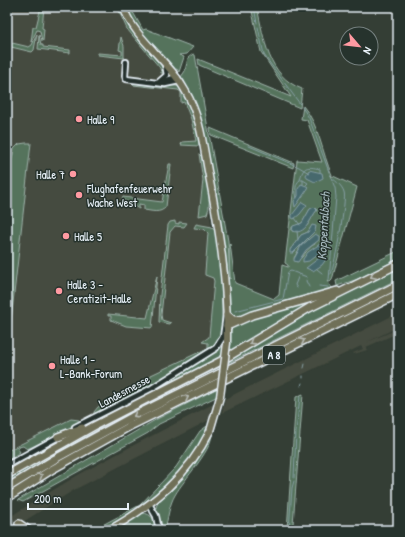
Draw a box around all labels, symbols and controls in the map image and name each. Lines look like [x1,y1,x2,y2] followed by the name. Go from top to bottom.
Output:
[339,26,379,66] north arrow
[360,45,375,57] text: N
[87,111,115,128] place label: Halle 9
[74,114,84,124] marker: Halle 9
[36,166,65,183] place label: Halle 7
[68,169,78,179] marker: Halle 7
[86,180,173,211] place label: Flughafenfeuerwehr Wache West
[74,190,84,200] marker: Flughafenfeuerwehr Wache West
[312,190,335,261] water label: Koppentalbach
[74,228,102,245] place label: Halle 5
[61,231,71,241] marker: Halle 5
[369,271,377,279] one-way arrow
[67,276,132,307] place label: Halle 3 - Ceratizit-Halle
[54,286,64,296] marker: Halle 3 - Ceratizit-Halle
[249,338,256,345] one-way arrow
[298,338,306,346] one-way arrow
[263,346,285,364] road number: A 8
[60,351,122,382] place label: Halle 1 - L-Bank-Forum
[47,361,57,371] marker: Halle 1 - L-Bank-Forum
[95,370,153,412] street label: Landesmesse
[181,395,189,403] one-way arrow
[133,410,140,418] one-way arrow
[36,474,43,481] one-way arrow
[28,485,128,511] scale bar
[34,490,61,507] text: 200 m

